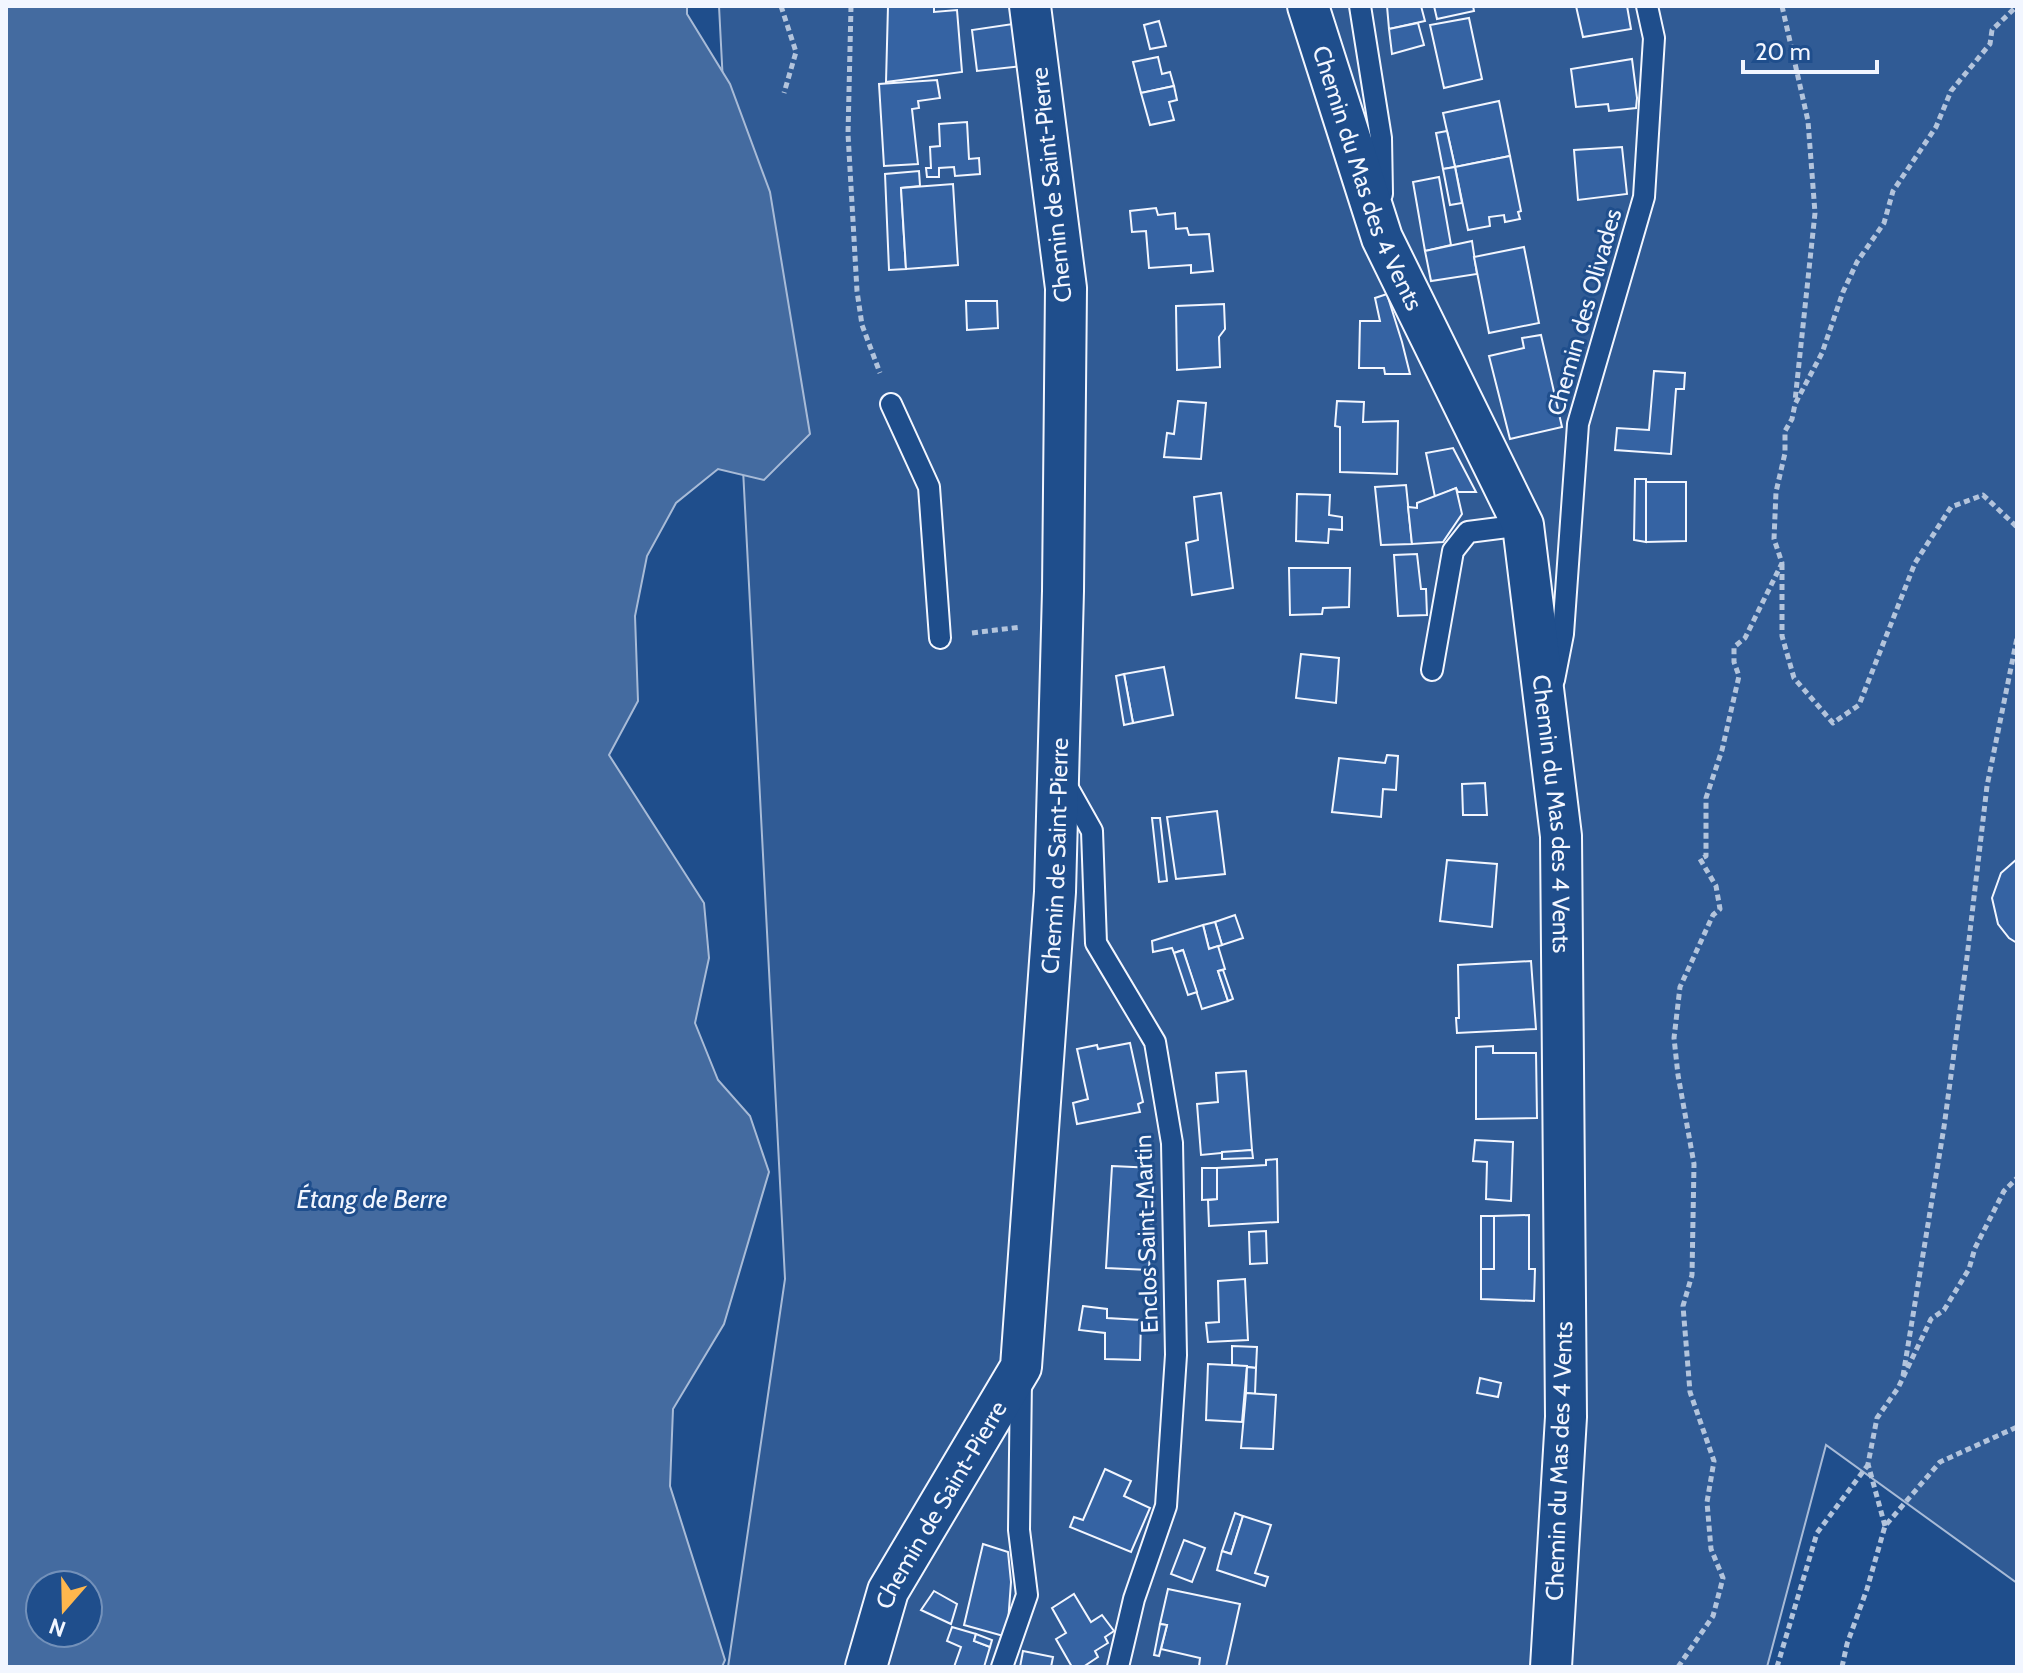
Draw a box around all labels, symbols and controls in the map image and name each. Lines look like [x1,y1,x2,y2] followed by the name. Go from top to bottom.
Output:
[1743,24,1877,74] scale bar
[1755,37,1811,66] text: 20 m
[1307,42,1430,315] street label: Chemin du Mas des 4 Vents
[1024,66,1078,304] street label: Chemin de Saint-Pierre
[1541,205,1627,419] street label: Chemin des Olivades
[1527,673,1577,953] street label: Chemin du Mas des 4 Vents
[1035,737,1074,975] street label: Chemin de Saint-Pierre
[1128,1134,1164,1334] street label: Enclos Saint-Martin
[297,1183,448,1215] water label: Étang de Berre
[1540,1321,1578,1601] street label: Chemin du Mas des 4 Vents
[869,1395,1012,1612] street label: Chemin de Saint-Pierre
[24,1569,104,1649] north arrow
[45,1612,69,1643] text: N

